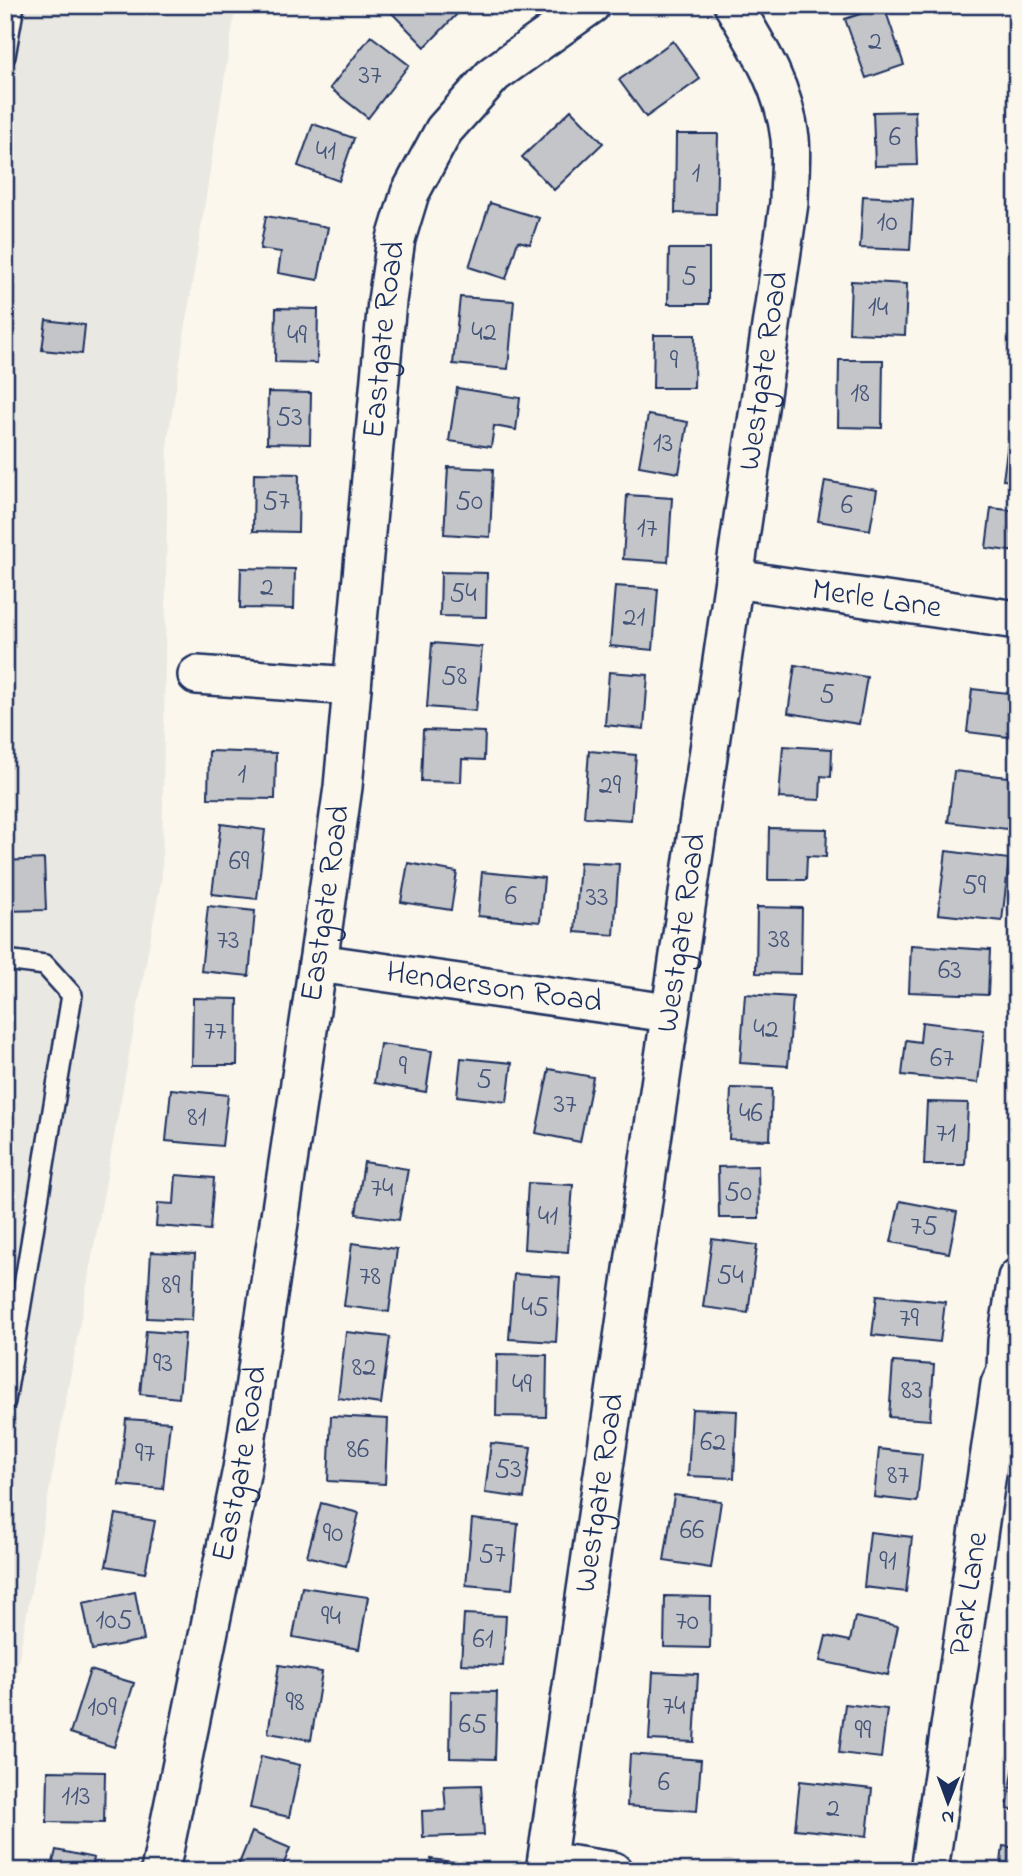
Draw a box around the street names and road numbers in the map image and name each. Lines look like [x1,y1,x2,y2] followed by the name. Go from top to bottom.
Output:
[351,238,419,440] street label: Eastgate Road
[727,268,802,474] street label: Westgate Road
[808,567,945,632] street label: Merle Lane
[289,802,364,1005] street label: Eastgate Road
[644,830,720,1036] street label: Westgate Road
[383,950,605,1027] street label: Henderson Road
[200,1363,281,1566] street label: Eastgate Road
[563,1390,638,1596] street label: Westgate Road
[937,1528,1002,1659] street label: Park Lane

